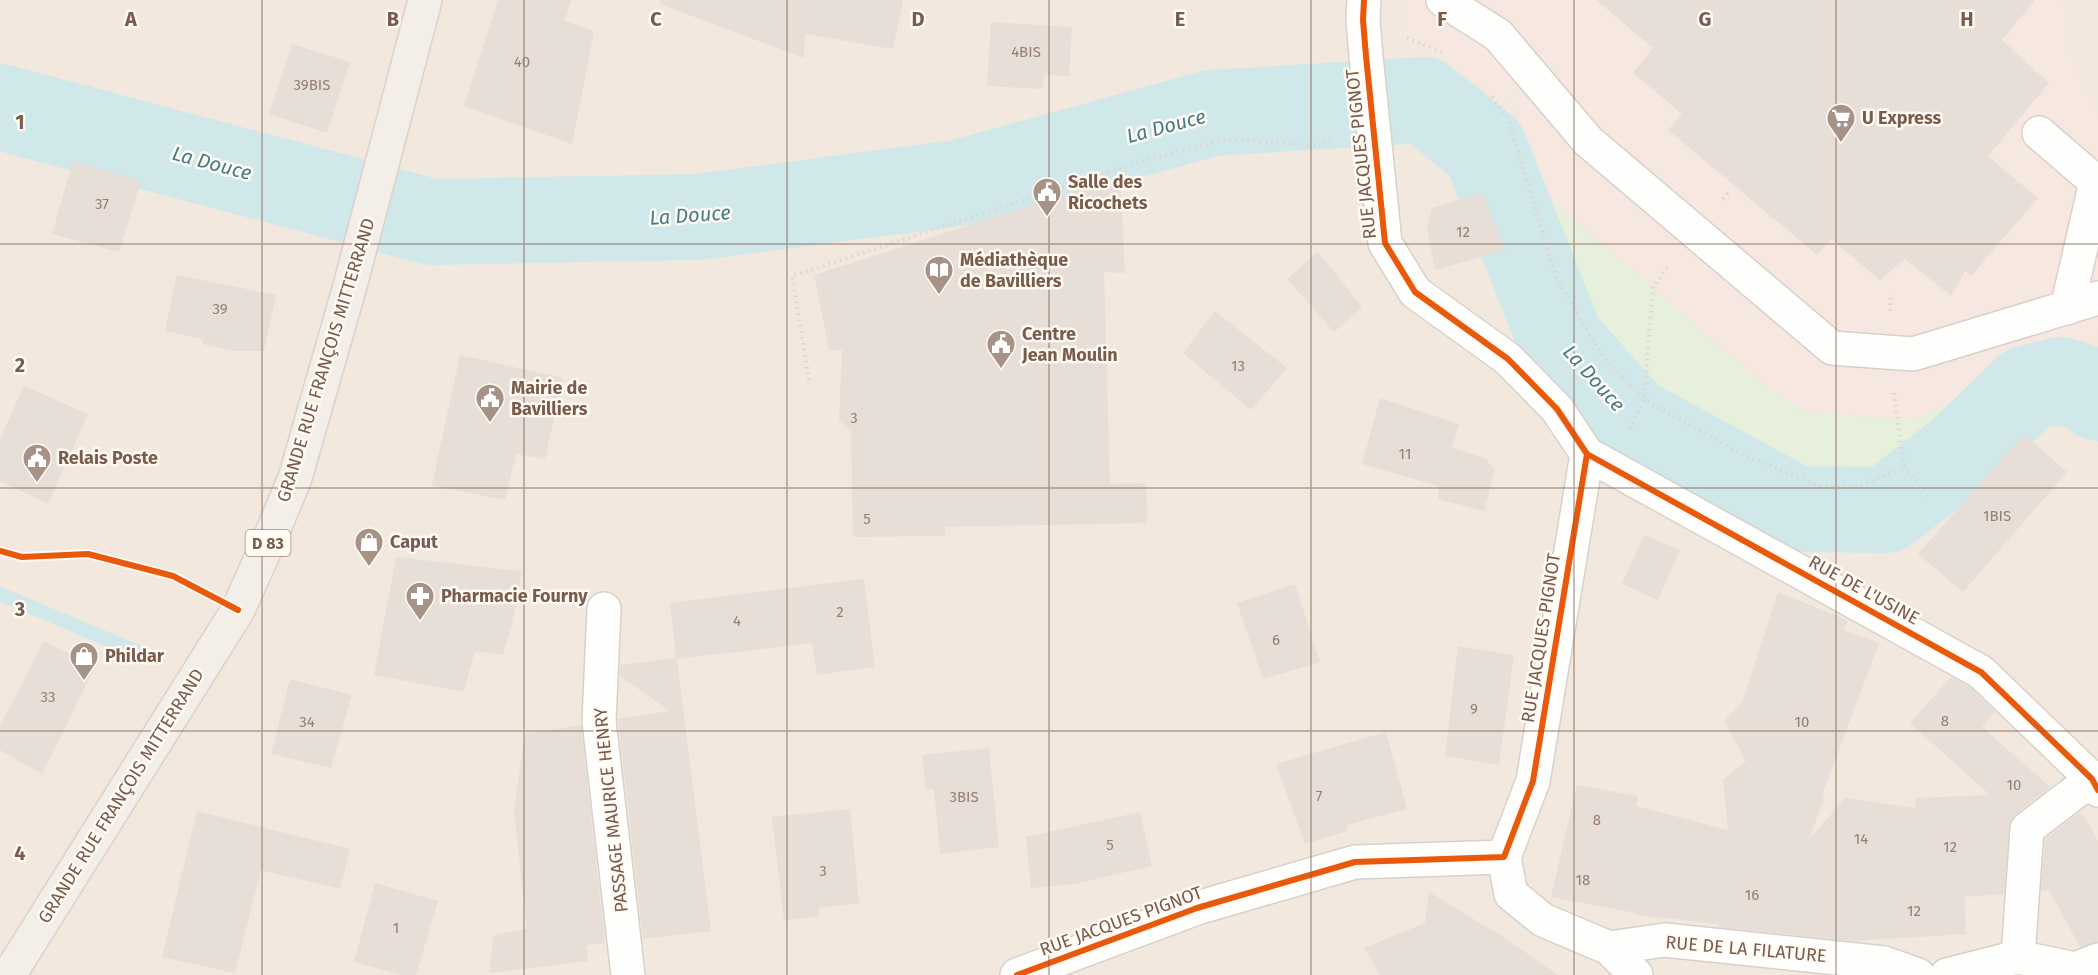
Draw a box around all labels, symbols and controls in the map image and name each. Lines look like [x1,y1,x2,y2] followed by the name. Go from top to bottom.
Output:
[124,7,138,31] text: A
[387,7,399,31] text: B
[650,7,662,31] text: C
[911,7,925,31] text: D
[1175,7,1185,31] text: E
[1437,7,1447,31] text: F
[1699,7,1711,31] text: G
[1960,7,1974,31] text: H
[1011,43,1041,61] house number: 4BIS
[514,53,530,71] house number: 40
[1341,67,1381,240] street label: RUE JACQUES PIGNOT
[294,76,330,94] house number: 39BIS
[1825,102,1857,144] supermarket icon: U Express
[1124,104,1208,148] water label: La Douce
[1862,107,1942,129] place label: U Express
[15,110,25,134] text: 1
[170,141,254,185] water label: La Douce
[1068,171,1148,214] place label: Salle des Ricochets
[1031,176,1063,218] public building icon: Salle des Ricochets
[95,195,109,213] house number: 37
[649,200,731,230] water label: La Douce
[272,215,380,505] street label: GRANDE RUE FRANÇOIS MITTERRAND
[1456,223,1470,241] house number: 12
[960,249,1068,292] place label: Médiathèque de Bavilliers
[923,254,955,296] library icon: Médiathèque de Bavilliers
[212,300,228,318] house number: 39
[1021,323,1118,366] place label: Centre Jean Moulin
[985,328,1017,370] public building icon: Centre Jean Moulin
[1558,340,1630,416] water label: La Douce
[15,353,25,377] text: 2
[1231,357,1245,375] house number: 13
[511,377,588,420] place label: Mairie de Bavilliers
[474,382,506,424] public building icon: Mairie de Bavilliers
[850,409,858,427] house number: 3
[21,442,53,484] public building icon: Relais Poste
[1399,445,1411,463] house number: 11
[58,447,158,469] place label: Relais Poste
[1983,507,2011,525] house number: 1BIS
[863,510,871,528] house number: 5
[353,526,385,568] shop icon: Caput
[246,530,290,556] road number: D 83
[390,531,439,553] place label: Caput
[1517,551,1565,724] street label: RUE JACQUES PIGNOT
[1805,551,1923,629] street label: RUE DE L'USINE
[404,580,436,622] pharmacy icon: Pharmacie Fourny
[441,585,588,607] place label: Pharmacie Fourny
[14,597,25,621] text: 3
[836,603,844,621] house number: 2
[733,612,741,630] house number: 4
[1272,631,1280,649] house number: 6
[68,640,100,682] shop icon: Phildar
[105,645,165,667] place label: Phildar
[33,665,209,927] street label: GRANDE RUE FRANÇOIS MITTERRAND
[41,688,55,706] house number: 33
[1470,700,1478,718] house number: 9
[589,706,633,914] street label: PASSAGE MAURICE HENRY
[1941,712,1949,730] house number: 8
[299,713,315,731] house number: 34
[1795,713,1809,731] house number: 10
[2007,776,2021,794] house number: 10
[1316,787,1323,805] house number: 7
[949,788,979,806] house number: 3BIS
[1593,811,1601,829] house number: 8
[1854,830,1868,848] house number: 14
[1106,836,1114,854] house number: 5
[1943,838,1957,856] house number: 12
[14,841,26,865] text: 4
[819,862,827,880] house number: 3
[1576,871,1590,889] house number: 18
[1037,881,1206,961] street label: RUE JACQUES PIGNOT
[1745,886,1759,904] house number: 16
[1907,902,1921,920] house number: 12
[393,919,399,937] house number: 1
[1665,931,1827,967] street label: RUE DE LA FILATURE

